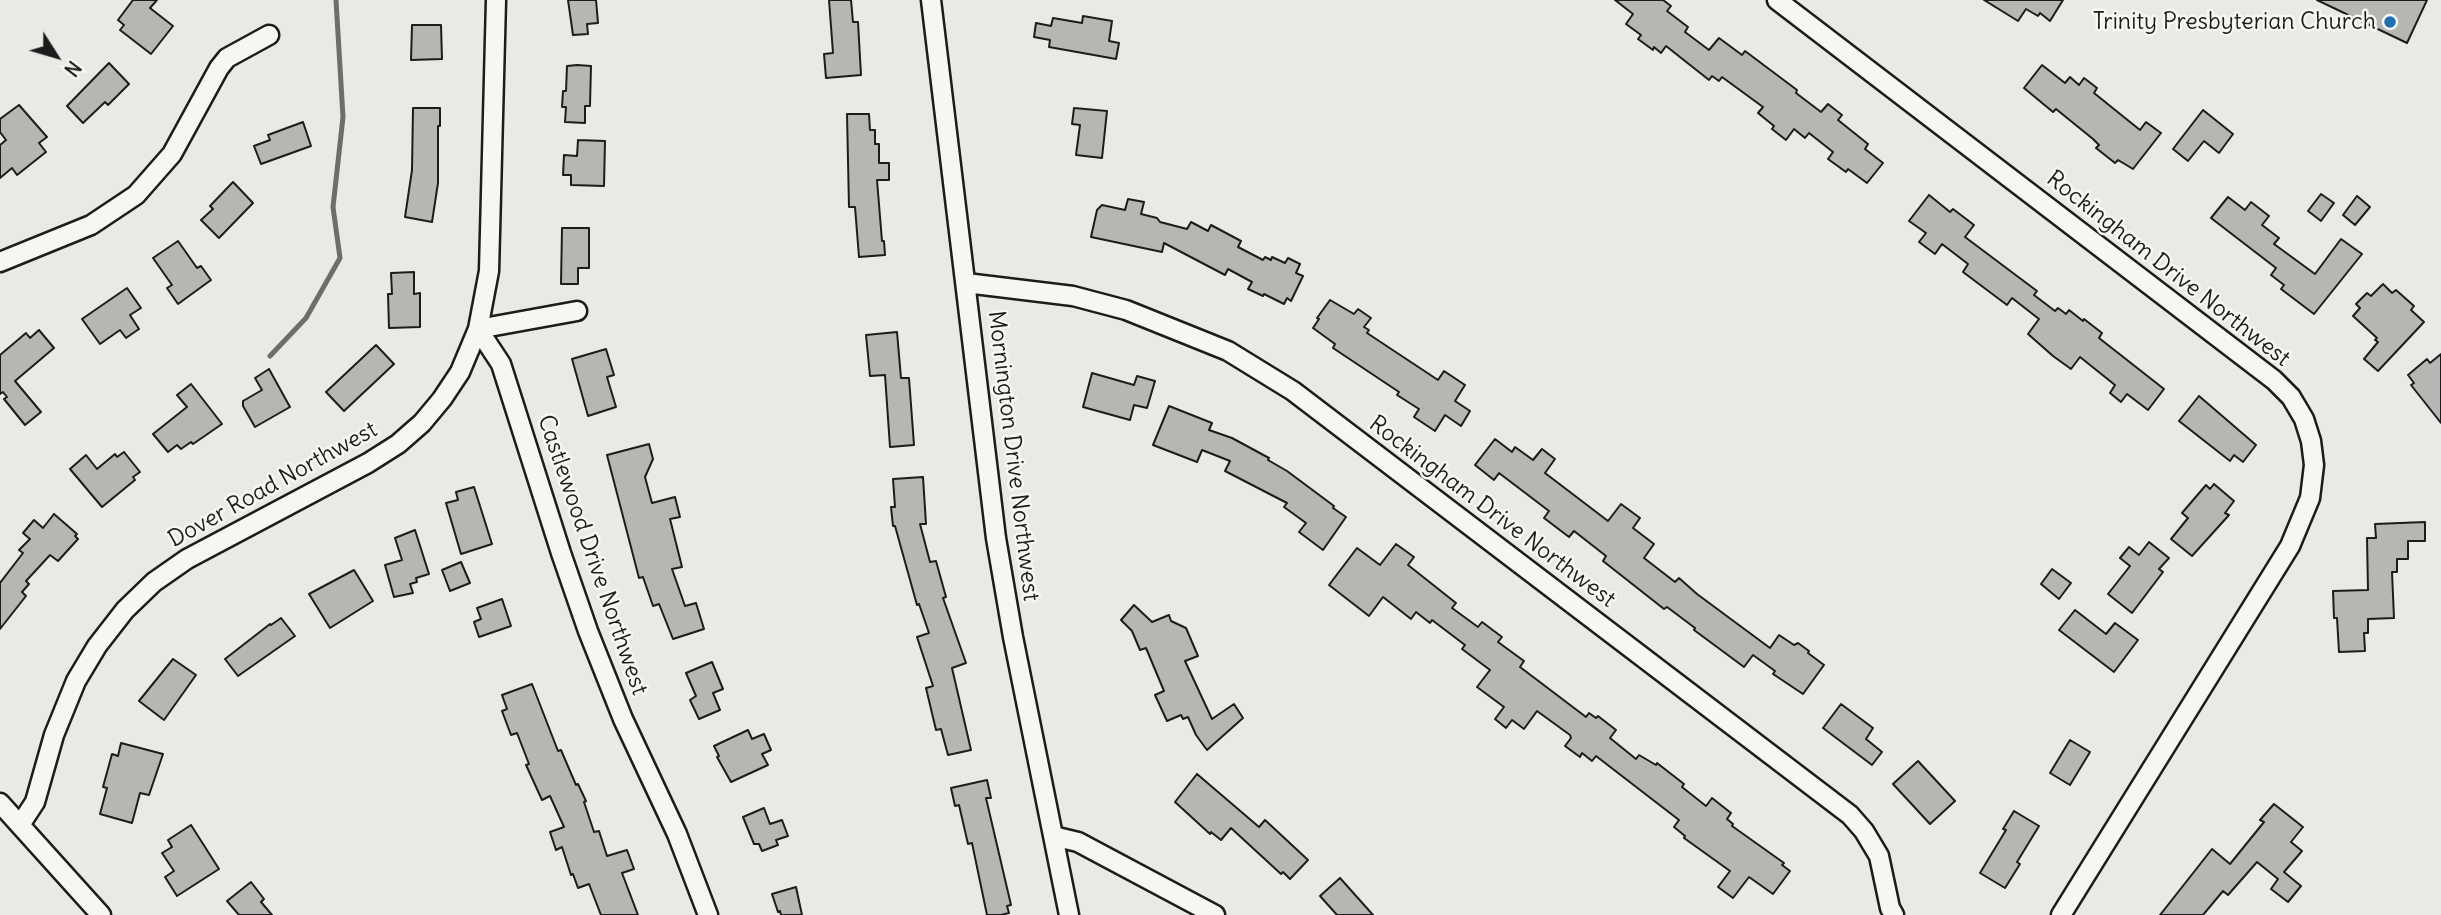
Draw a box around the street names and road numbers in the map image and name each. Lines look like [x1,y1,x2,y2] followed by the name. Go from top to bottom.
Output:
[2041,165,2295,373] street label: Rockingham Drive Northwest
[981,309,1045,603] street label: Mornington Drive Northwest
[1363,410,1621,614] street label: Rockingham Drive Northwest
[531,411,653,699] street label: Castlewood Drive Northwest
[164,416,382,554] street label: Dover Road Northwest

